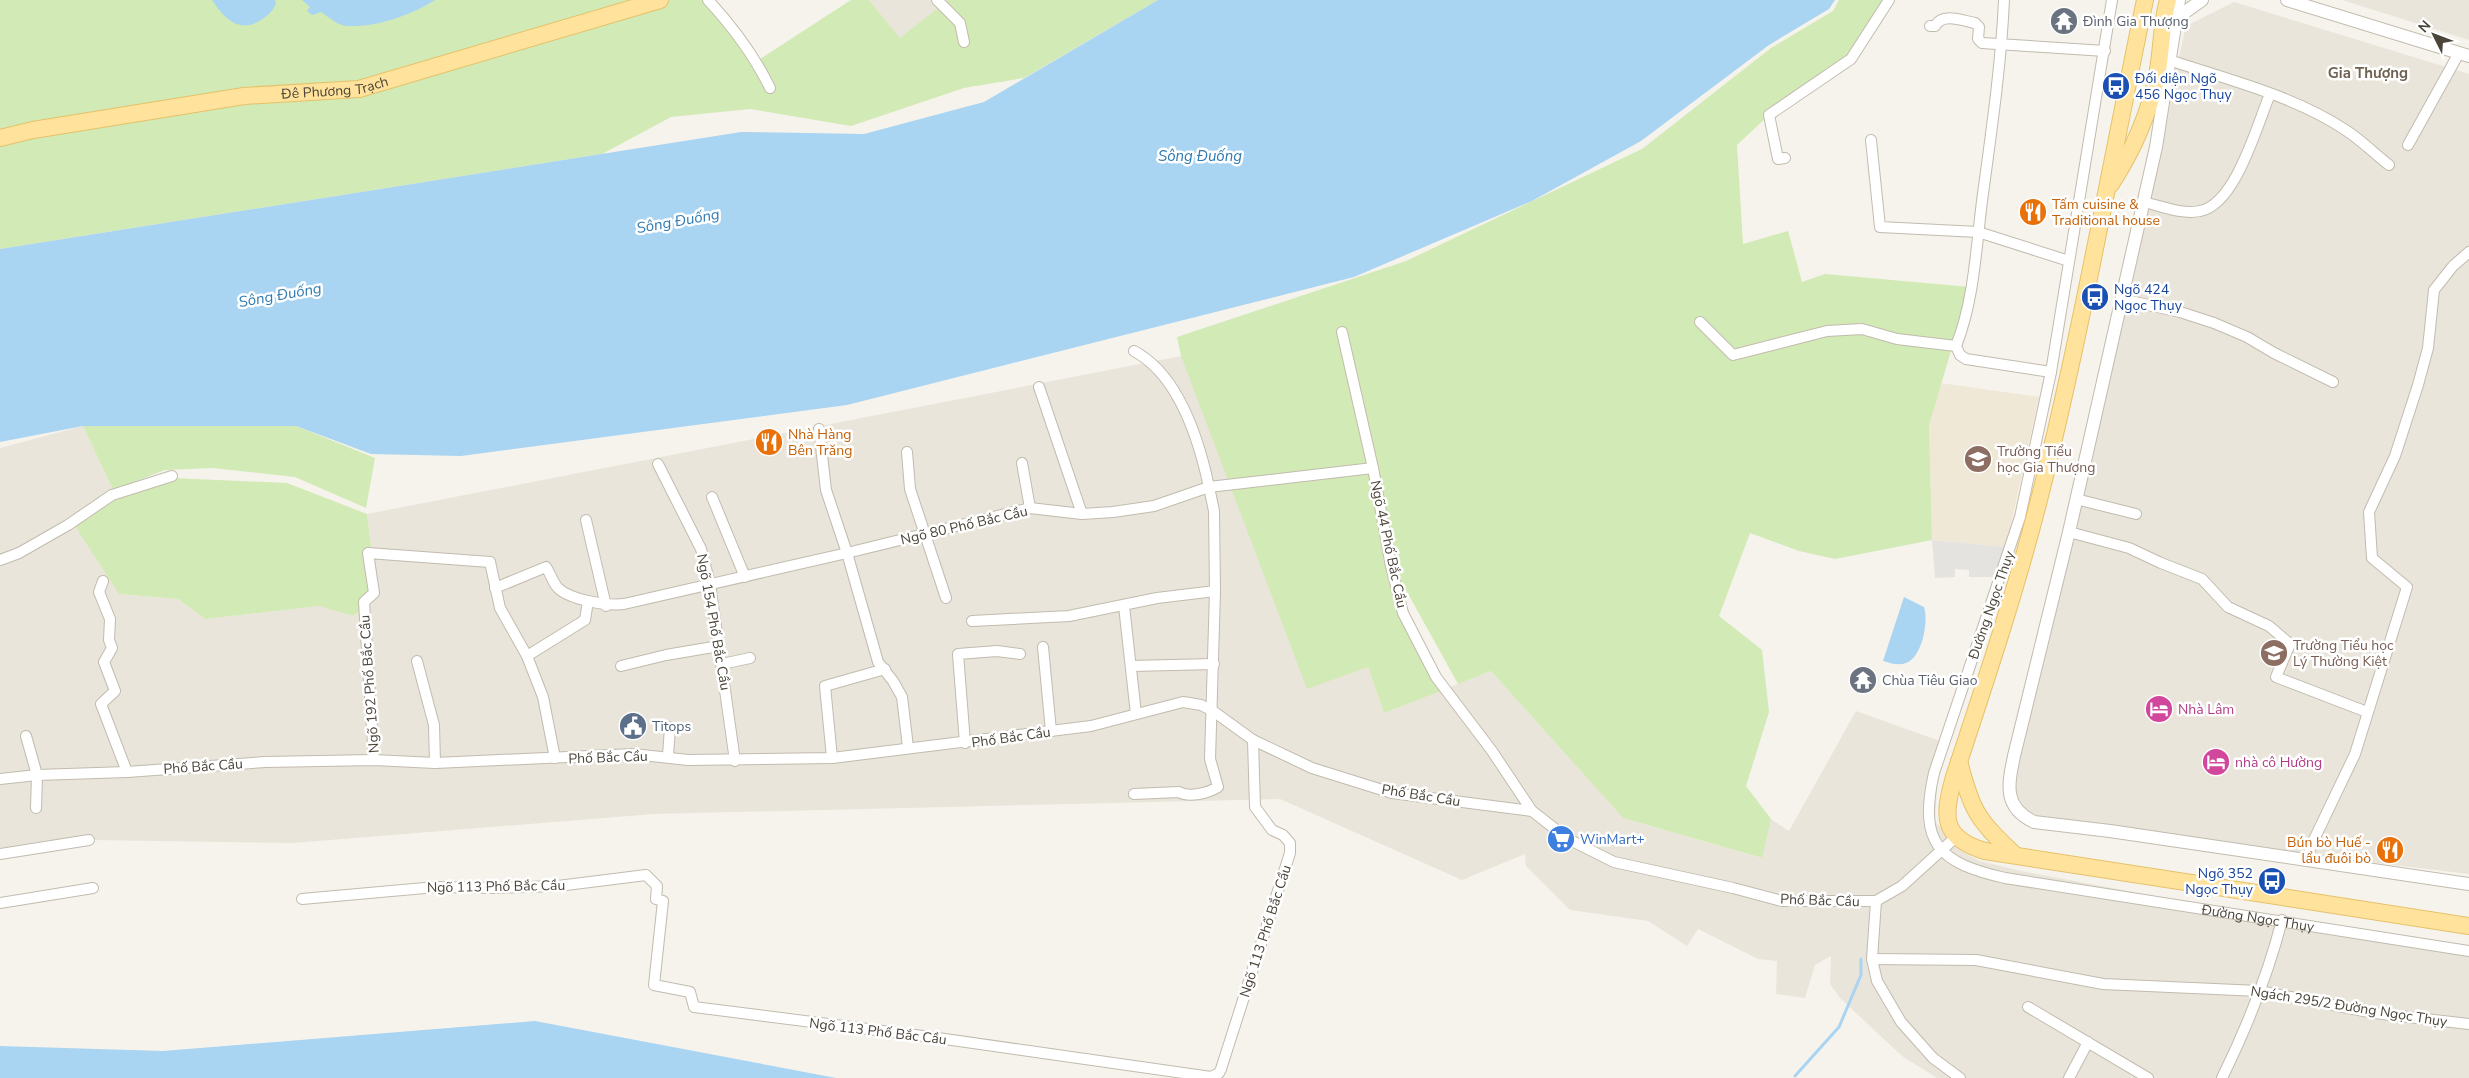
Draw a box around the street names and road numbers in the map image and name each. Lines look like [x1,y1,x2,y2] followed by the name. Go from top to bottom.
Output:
[280,72,391,104] street label: Đê Phương Trạch
[1366,479,1411,610] street label: Ngõ 44 Phố Bắc Cầu
[899,502,1030,549] street label: Ngõ 80 Phố Bắc Cầu
[1964,548,2019,663] street label: Đường Ngọc Thụy
[692,552,735,692] street label: Ngõ 154 Phố Bắc Cầu
[355,614,384,754] street label: Ngõ 192 Phố Bắc Cầu
[970,723,1052,752] street label: Phố Bắc Cầu
[568,747,648,768] street label: Phố Bắc Cầu
[163,754,243,779] street label: Phố Bắc Cầu
[1380,780,1462,811] street label: Phố Bắc Cầu
[1235,862,1296,1000] street label: Ngõ 113 Phố Bắc Cầu
[427,876,565,897] street label: Ngõ 113 Phố Bắc Cầu
[1780,890,1860,911] street label: Phố Bắc Cầu
[2199,900,2316,937] street label: Đường Ngọc Thụy
[2249,982,2449,1032] street label: Ngách 295/2 Đường Ngọc Thụy
[808,1014,948,1049] street label: Ngõ 113 Phố Bắc Cầu

